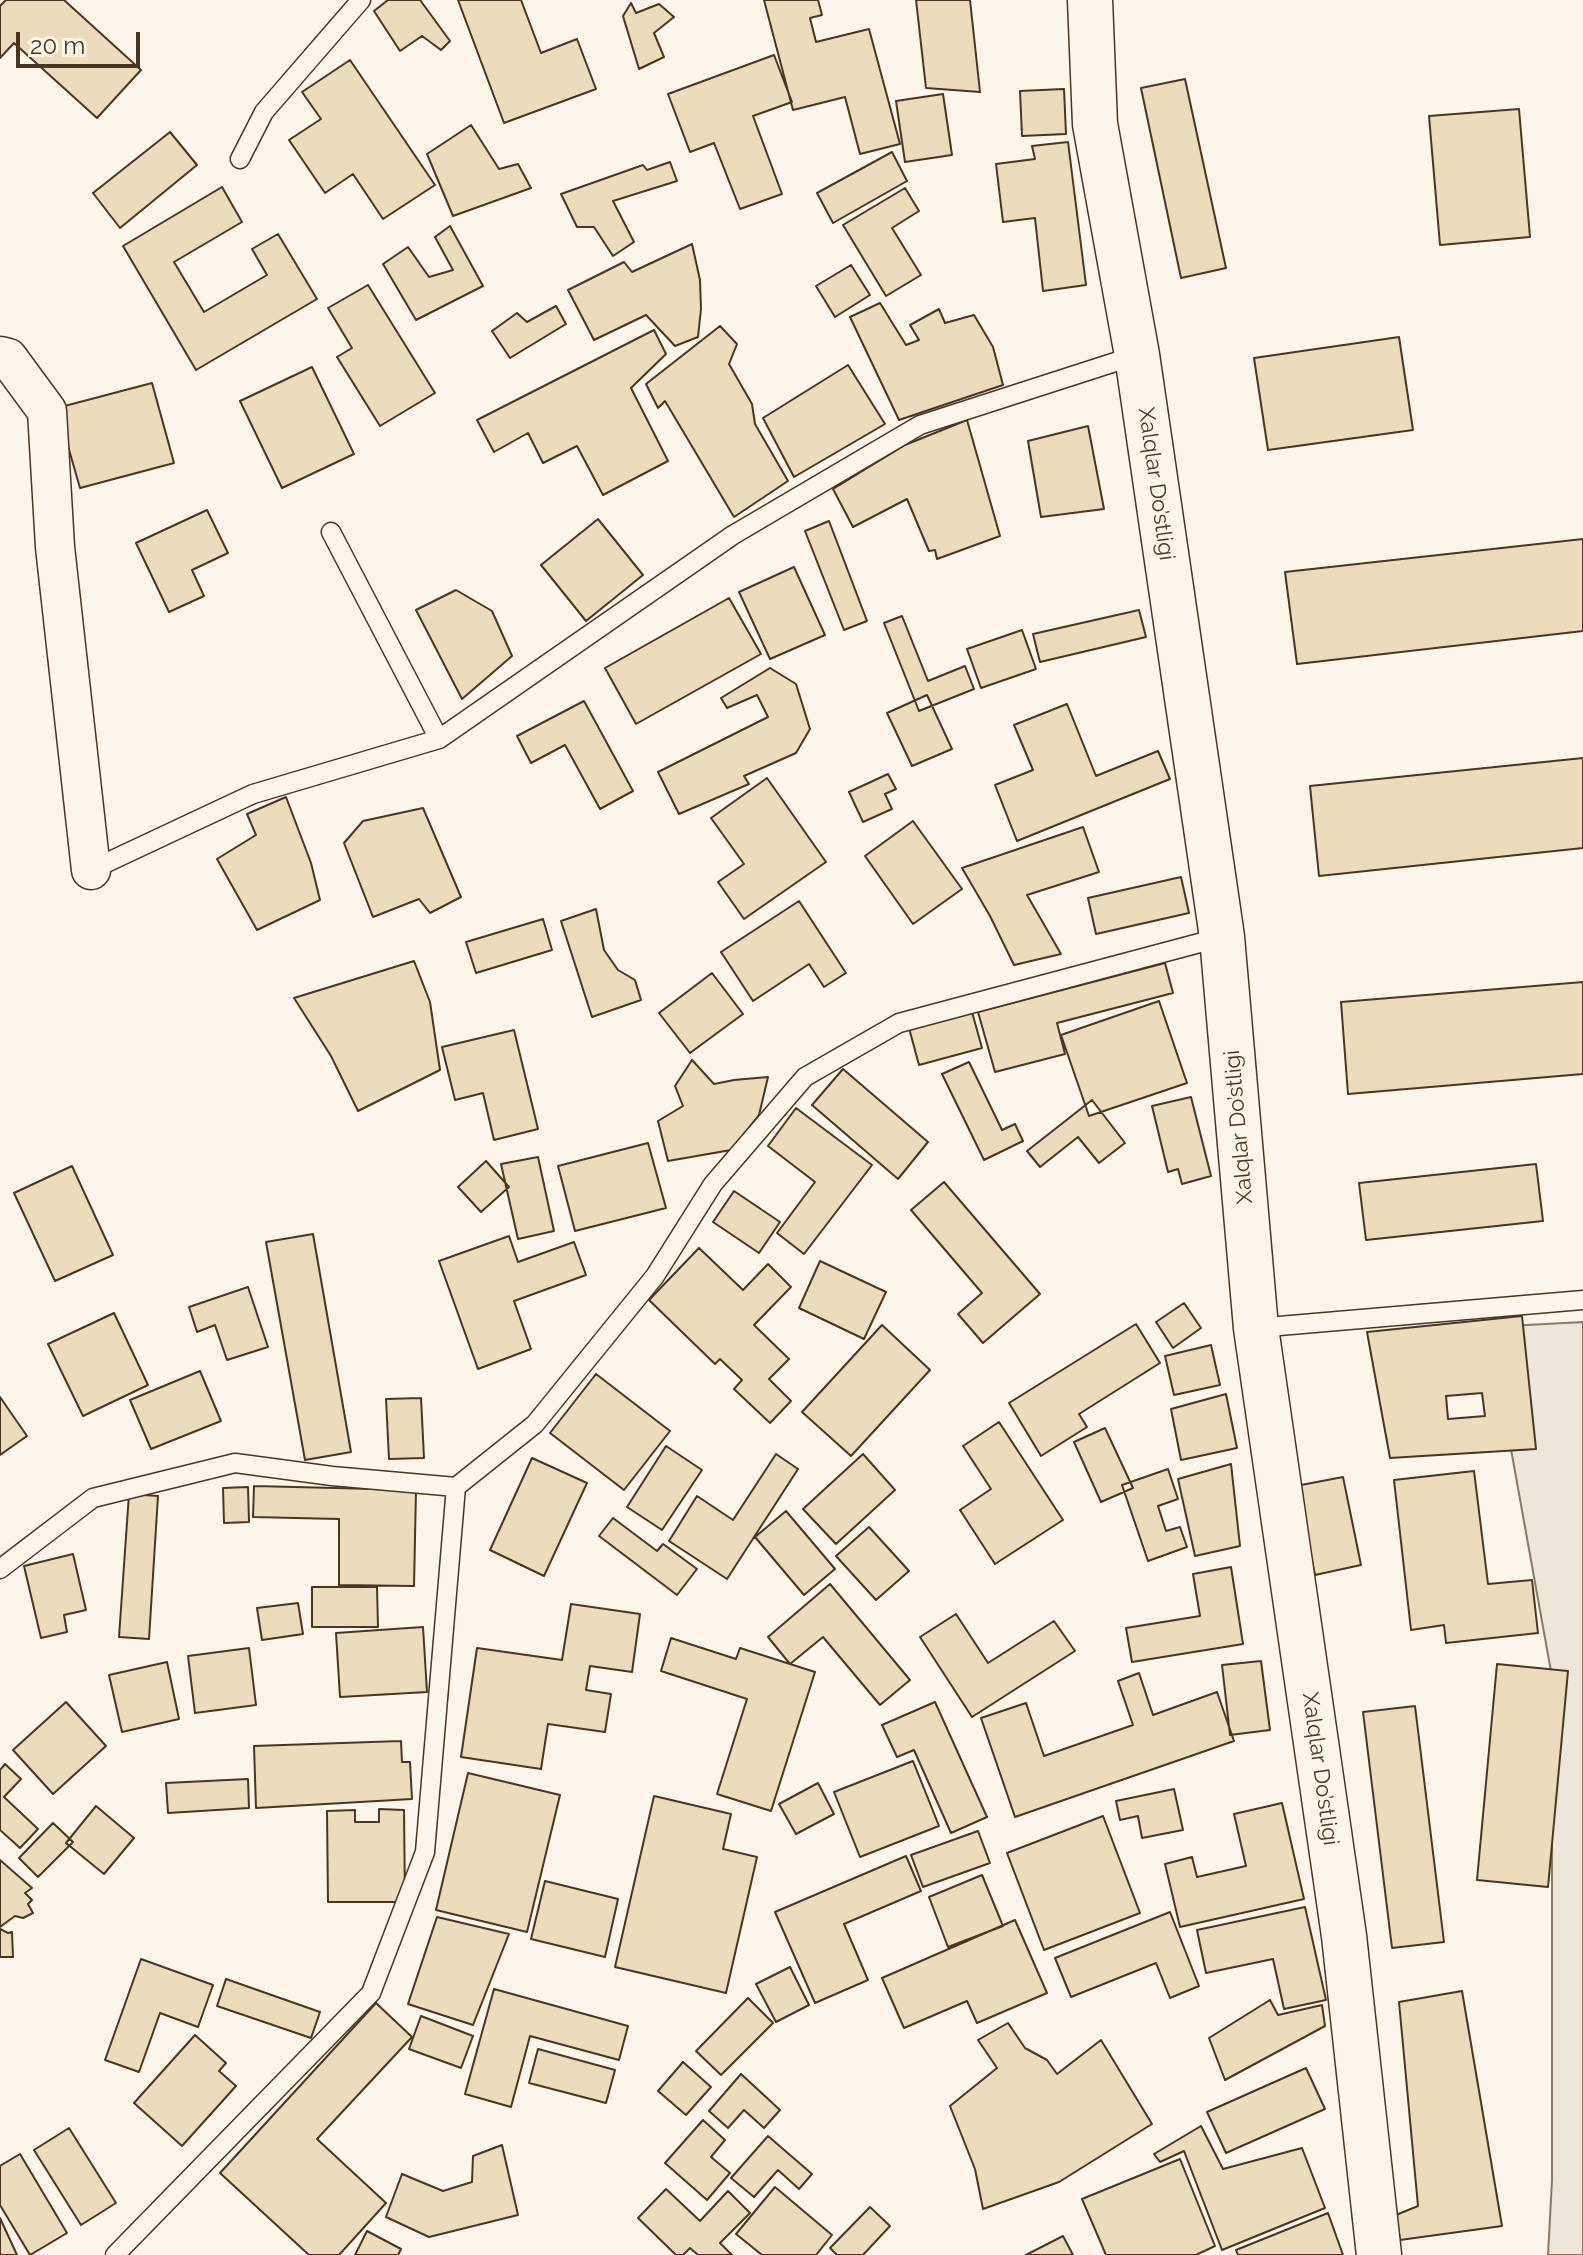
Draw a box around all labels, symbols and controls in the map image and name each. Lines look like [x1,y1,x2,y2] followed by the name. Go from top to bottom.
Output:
[20,16,144,66] scale bar
[30,31,85,60] text: 20 m
[1132,406,1180,562] street label: Xalqlar Do’stligi
[1219,1049,1259,1205] street label: Xalqlar Do’stligi
[1296,1691,1344,1847] street label: Xalqlar Do’stligi

